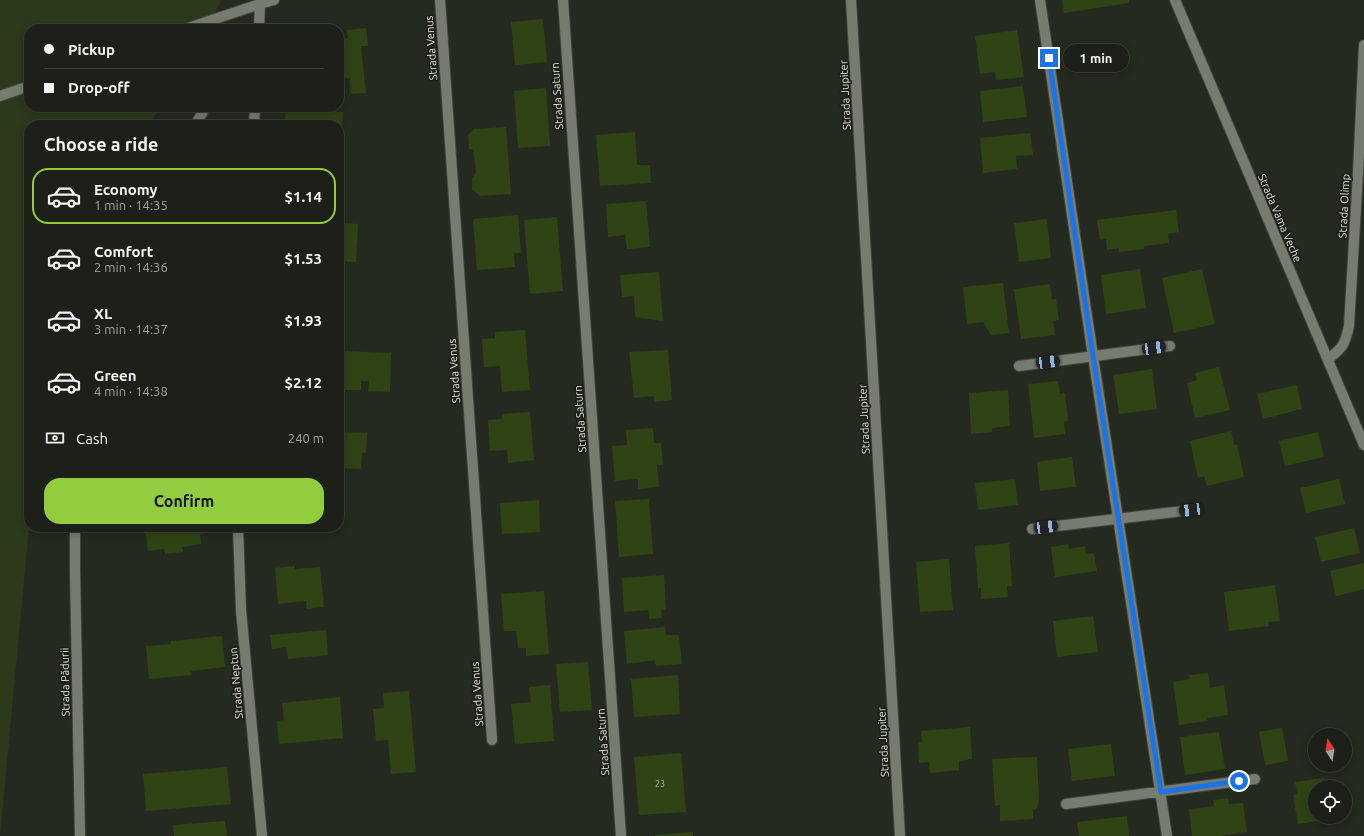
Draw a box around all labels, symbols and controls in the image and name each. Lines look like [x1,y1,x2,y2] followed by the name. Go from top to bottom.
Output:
[423,15,439,81] street label: Strada Venus
[68,41,115,58] text: Pickup
[1063,44,1129,72] callout: 1 min
[1040,49,1058,67] route end
[1080,51,1112,65] text: 1 min
[837,59,853,130] street label: Strada Jupiter
[549,62,565,130] street label: Strada Saturn
[68,79,130,96] text: Drop-off
[44,134,158,154] text: Choose a ride
[1256,172,1304,264] street label: Strada Vama Veche
[1336,173,1352,239] street label: Strada Olimp
[46,178,82,214] icon: car
[94,181,158,198] text: Economy
[284,188,322,205] text: $1.14
[94,198,168,212] text: 1 min · 14:35
[46,240,82,276] icon: car
[94,243,153,260] text: Comfort
[284,250,322,267] text: $1.53
[94,260,168,274] text: 2 min · 14:36
[46,302,82,338] icon: car
[94,305,112,322] text: XL
[284,312,322,329] text: $1.93
[94,322,168,336] text: 3 min · 14:37
[446,338,462,404] street label: Strada Venus
[1141,340,1167,356] car
[1035,355,1061,369] car
[46,364,82,400] icon: car
[94,367,136,384] text: Green
[284,374,322,391] text: $2.12
[856,383,872,454] street label: Strada Jupiter
[94,384,168,398] text: 4 min · 14:38
[572,385,588,453] street label: Strada Saturn
[44,427,66,449] icon: cash
[76,430,108,447] text: Cash
[288,431,324,445] text: 240 m
[44,478,324,524] button: Confirm
[1178,503,1204,517] car
[1033,520,1059,534] car
[58,647,72,717] street label: Strada Pădurii
[227,647,245,719] street label: Strada Neptun
[469,661,485,727] street label: Strada Venus
[875,706,891,777] street label: Strada Jupiter
[595,708,611,776] street label: Strada Saturn
[1308,728,1352,772] north arrow
[1308,728,1352,824] map controls
[1230,772,1248,790] route start
[655,779,665,789] house number: 23
[1308,780,1352,824] button: locate

